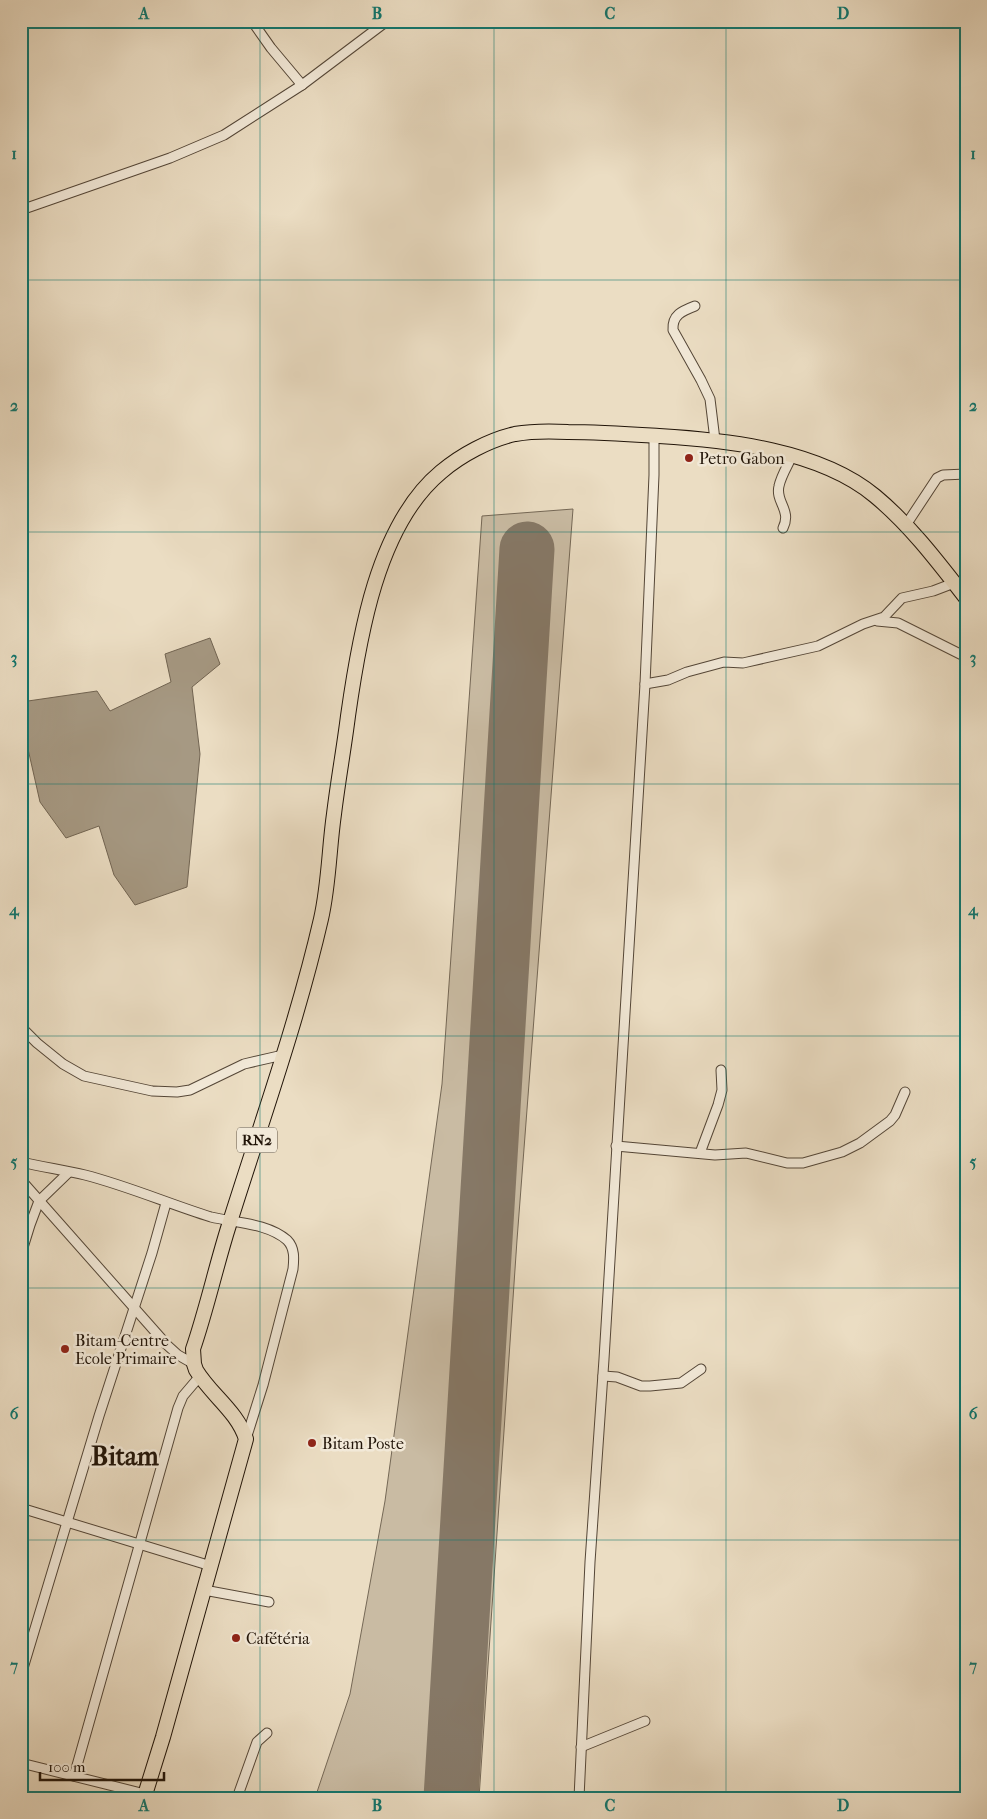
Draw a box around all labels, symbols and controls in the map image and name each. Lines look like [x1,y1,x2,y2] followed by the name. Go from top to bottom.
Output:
[138,4,150,23] text: A
[372,4,382,23] text: B
[605,4,616,23] text: C
[837,4,849,23] text: D
[11,144,17,163] text: 1
[970,144,976,163] text: 1
[10,396,18,415] text: 2
[969,396,977,415] text: 2
[699,449,785,468] place label: Petro Gabon
[683,452,695,464] marker: Petro Gabon
[11,648,17,668] text: 3
[970,648,976,668] text: 3
[8,900,20,920] text: 4
[967,900,979,920] text: 4
[237,1128,277,1152] road number: RN2
[11,1152,18,1171] text: 5
[970,1152,977,1171] text: 5
[75,1331,177,1368] place label: Bitam-Centre Ecole Primaire
[59,1343,71,1355] marker: Bitam-Centre Ecole Primaire
[10,1404,19,1423] text: 6
[969,1404,978,1423] text: 6
[322,1434,404,1453] place label: Bitam Poste
[306,1437,318,1449] marker: Bitam Poste
[91,1441,159,1472] district label: Bitam
[246,1629,310,1648] place label: Cafétéria
[230,1632,242,1644] marker: Cafétéria
[9,1656,18,1675] text: 7
[968,1656,977,1675] text: 7
[40,1749,164,1781] scale bar
[48,1758,86,1776] text: 100 m
[138,1796,150,1815] text: A
[372,1796,382,1815] text: B
[605,1796,616,1815] text: C
[837,1796,849,1815] text: D

